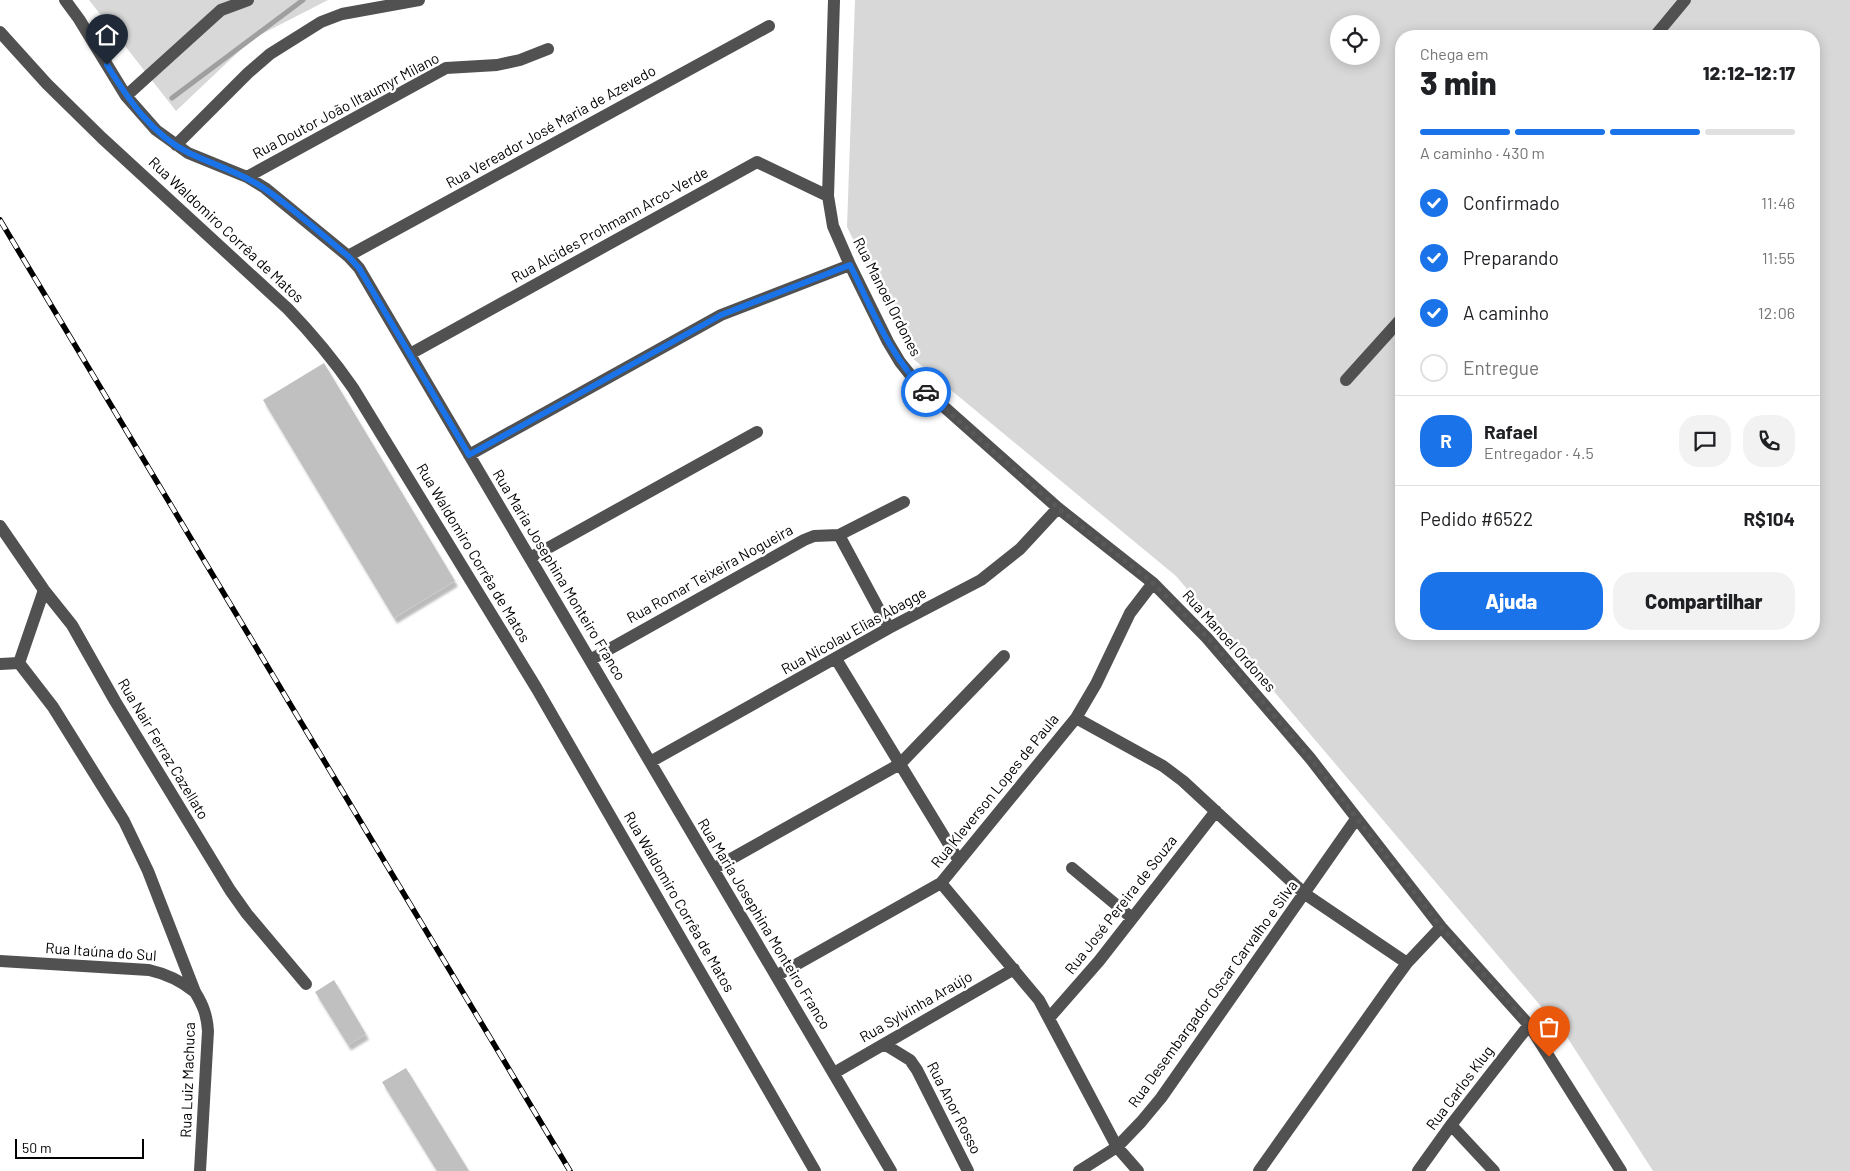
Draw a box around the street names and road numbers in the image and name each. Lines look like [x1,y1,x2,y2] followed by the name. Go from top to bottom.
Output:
[249,48,442,162] street label: Rua Doutor João Iltaumyr Milano
[442,61,659,191] street label: Rua Vereador José Maria de Azevedo
[145,153,308,306] street label: Rua Waldomiro Corrêa de Matos
[508,162,711,286] street label: Rua Alcides Prohmann Arco-Verde
[850,234,926,359] street label: Rua Manoel Ordones
[413,460,534,645] street label: Rua Waldomiro Corrêa de Matos
[490,466,630,683] street label: Rua Maria Josephina Monteiro Franco
[623,520,796,626] street label: Rua Romar Teixeira Nogueira
[778,583,929,678] street label: Rua Nicolau Elias Abagge
[1179,586,1280,695] street label: Rua Manoel Ordones
[115,675,213,822] street label: Rua Nair Ferraz Cazellato
[927,710,1062,871] street label: Rua Kleverson Lopes de Paula
[621,808,739,995] street label: Rua Waldomiro Corrêa de Matos
[695,815,835,1032] street label: Rua Maria Josephina Monteiro Franco
[1060,831,1180,977] street label: Rua José Pereira de Souza
[1124,876,1301,1110] street label: Rua Desembargador Oscar Carvalho e Silva
[45,938,157,964] street label: Rua Itaúna do Sul
[856,967,975,1046] street label: Rua Sylvinha Araújo
[176,1022,198,1138] street label: Rua Luiz Machuca
[1422,1042,1497,1133] street label: Rua Carlos Klug
[924,1058,986,1157] street label: Rua Anor Rosso

